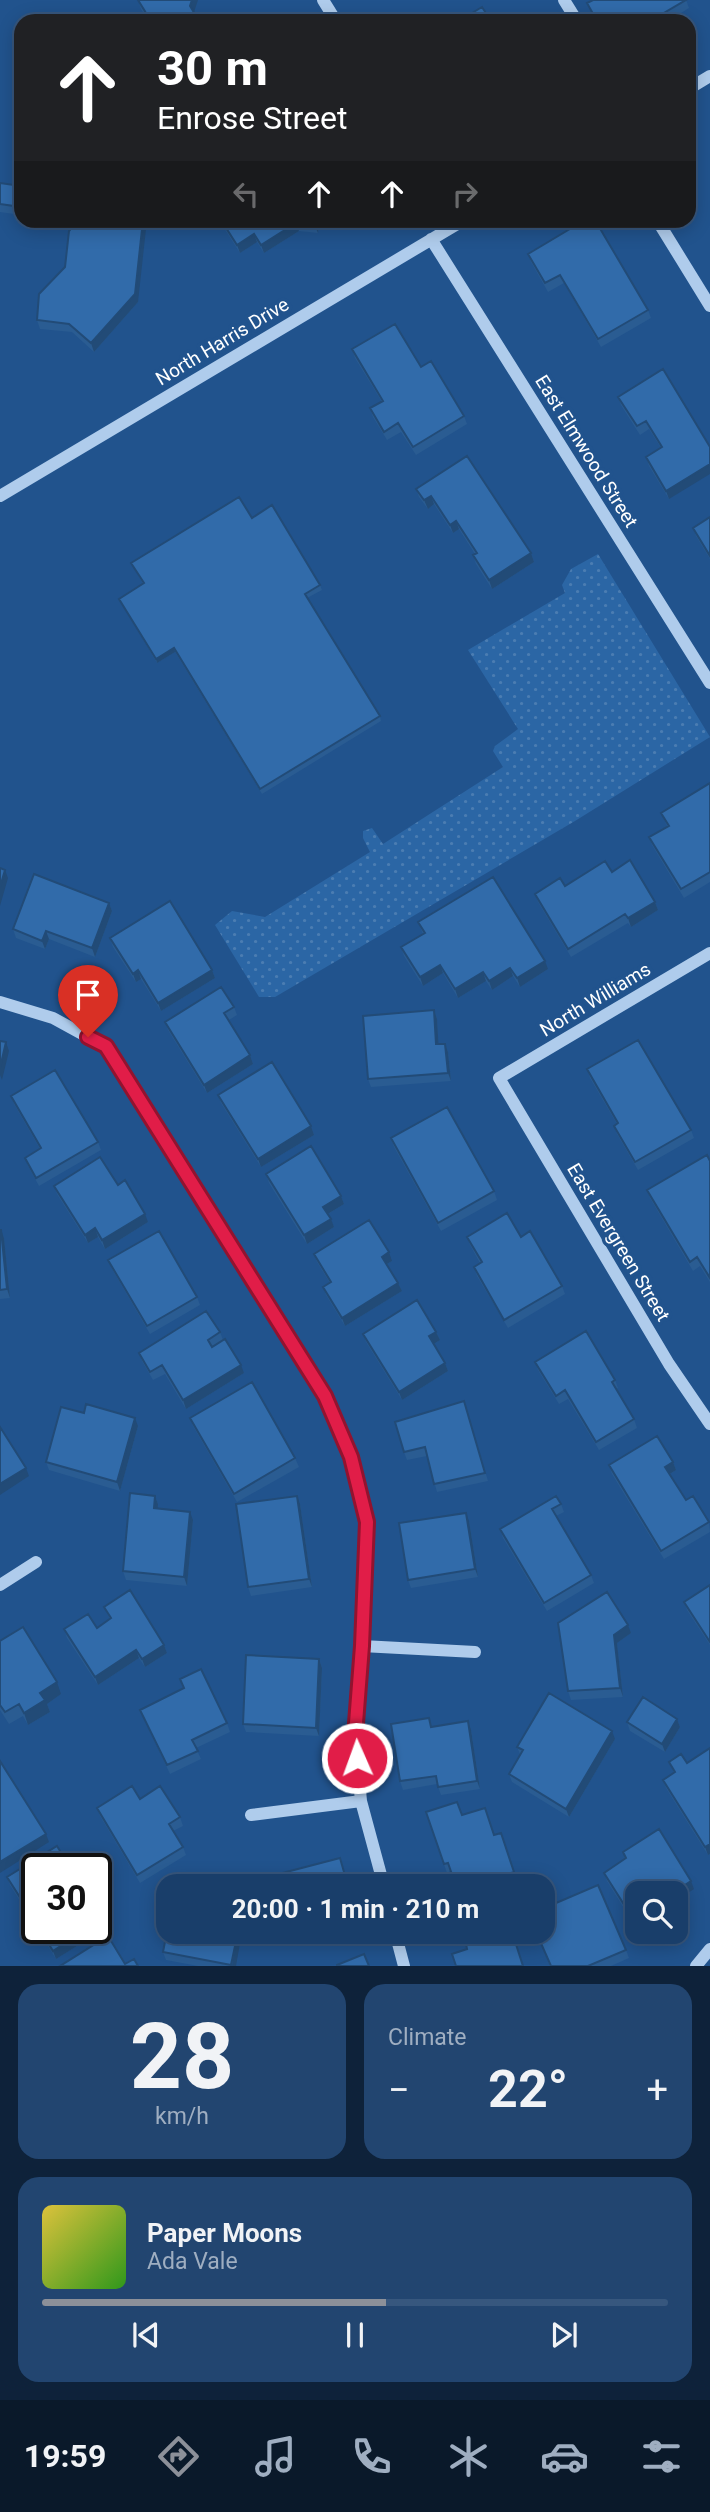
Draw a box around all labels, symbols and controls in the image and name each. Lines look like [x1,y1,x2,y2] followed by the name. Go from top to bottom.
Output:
[157,40,268,97] text: 30 m
[42,42,133,133] icon: ahead
[157,99,347,137] text: Enrose Street
[227,175,265,213] icon: left
[300,175,338,213] icon: ahead
[373,175,411,213] icon: ahead
[446,175,484,213] icon: right
[151,293,293,390] street label: North Harris Drive
[530,371,643,532] street label: East Elmwood Street
[536,957,655,1041] street label: North Williams
[58,965,118,1037] pin
[69,976,107,1014] icon: arrive
[562,1159,675,1325] street label: East Evergreen Street
[320,1721,394,1795] position arrow
[21,1853,112,1944] speed limit sign: 30
[625,1881,688,1944] map controls
[625,1881,688,1944] button: search
[232,1894,479,1924] text: 20:00 · 1 min · 210 m
[130,2004,234,2110] text: 28
[388,2024,467,2051] text: Climate
[488,2059,568,2120] text: 22°
[388,2068,410,2112] text: −
[646,2068,668,2112] text: +
[155,2103,209,2130] text: km/h
[147,2218,302,2248] text: Paper Moons
[147,2248,238,2275] text: Ada Vale
[127,2316,165,2354] icon: previous
[336,2316,374,2354] icon: pause
[545,2316,583,2354] icon: next
[154,2432,203,2481] icon: directions
[251,2432,300,2481] icon: music
[347,2432,396,2481] icon: phone
[444,2432,493,2481] icon: climate
[540,2432,589,2481] icon: car
[637,2432,686,2481] icon: filters
[24,2437,106,2475] text: 19:59

